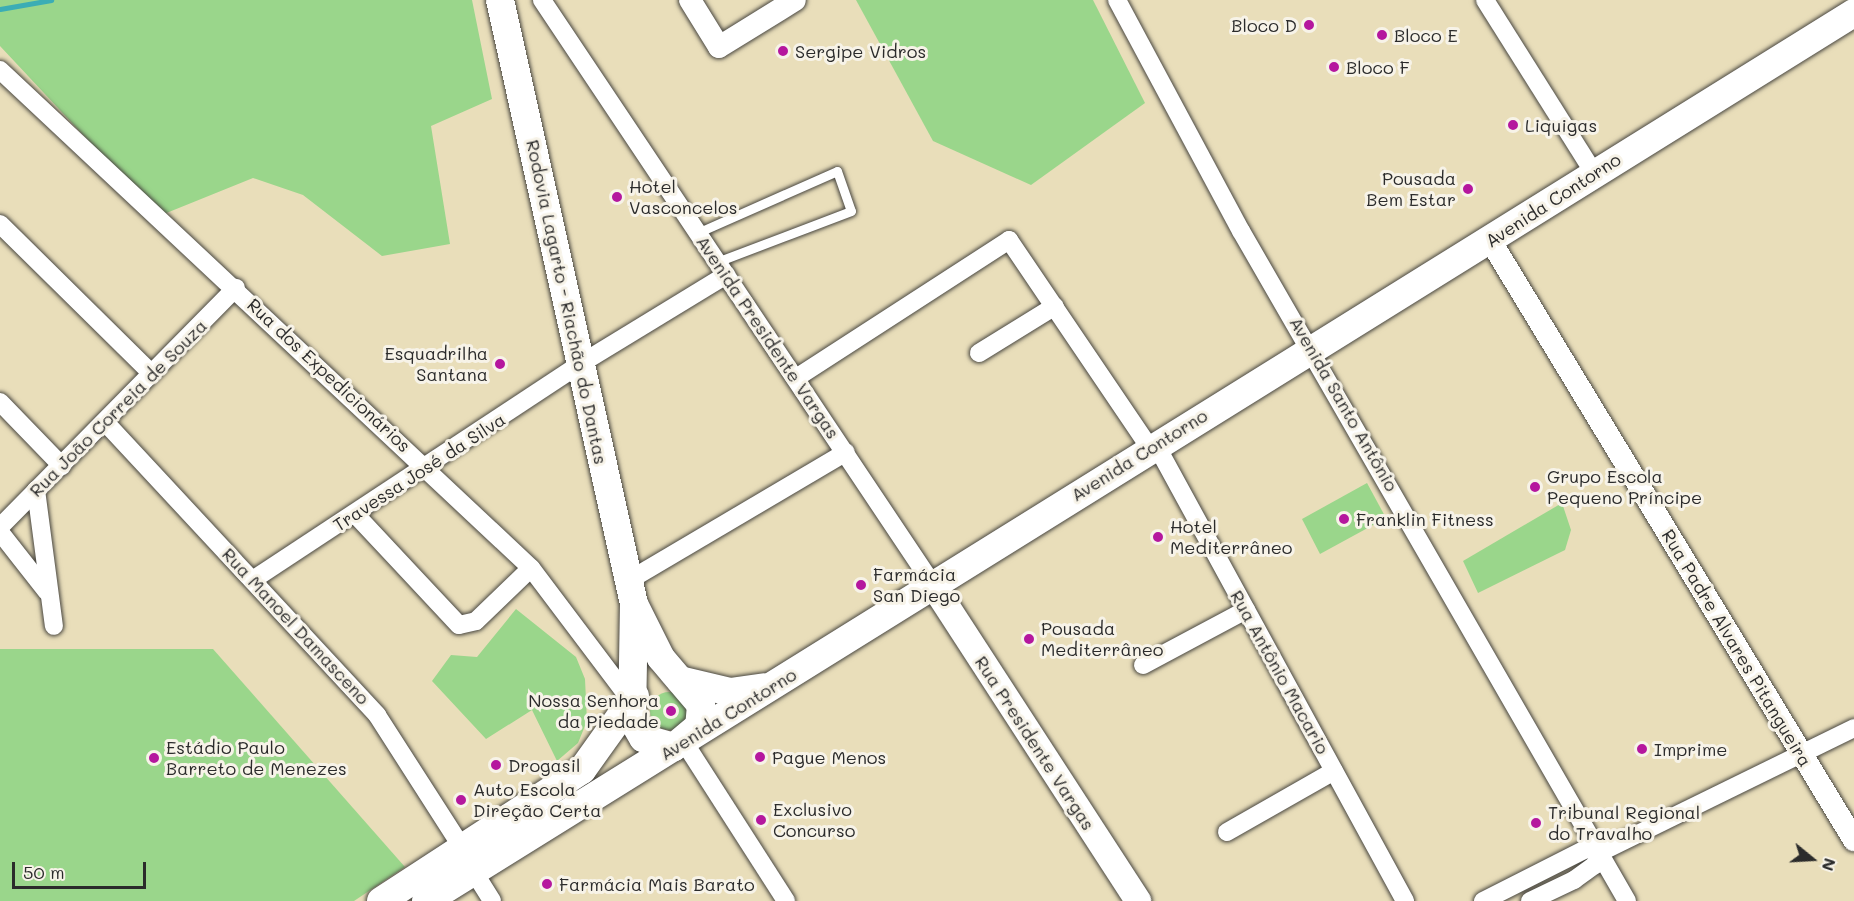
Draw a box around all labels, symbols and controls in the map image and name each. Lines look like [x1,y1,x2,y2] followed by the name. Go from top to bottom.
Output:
[1231,14,1297,36] place label: Bloco D
[1302,18,1316,32] marker: Bloco D
[1394,24,1458,46] place label: Bloco E
[1375,28,1389,42] marker: Bloco E
[795,40,926,62] place label: Sergipe Vidros
[776,44,790,58] marker: Sergipe Vidros
[1346,56,1409,78] place label: Bloco F
[1327,60,1341,74] marker: Bloco F
[1525,114,1597,136] place label: Liquigas
[1506,118,1520,132] marker: Liquigas
[522,138,612,466] street label: Rodovia Lagarto - Riachão do Dantas
[1481,148,1625,252] street label: Avenida Contorno
[1366,168,1456,210] place label: Pousada Bem Estar
[629,176,737,219] place label: Hotel Vasconcelos
[1461,182,1475,196] marker: Pousada Bem Estar
[610,190,624,204] marker: Hotel Vasconcelos
[692,231,844,443] street label: Avenida Presidente Vargas
[243,294,415,456] street label: Rua dos Expedicionários
[1285,313,1403,495] street label: Avenida Santo Antônio
[25,315,211,501] street label: Rua João Correia de Souza
[385,343,488,386] place label: Esquadrilha Santana
[493,357,507,371] marker: Esquadrilha Santana
[1067,404,1211,506] street label: Avenida Contorno
[329,408,509,536] street label: Travessa José da Silva
[1547,466,1702,508] place label: Grupo Escola Pequeno Príncipe
[1528,480,1542,494] marker: Grupo Escola Pequeno Príncipe
[1356,508,1494,530] place label: Franklin Fitness
[1337,512,1351,526] marker: Franklin Fitness
[1170,516,1293,558] place label: Hotel Mediterrâneo
[1657,525,1817,771] street label: Rua Padre Alvares Pitangueira
[1151,530,1165,544] marker: Hotel Mediterrâneo
[218,543,374,709] street label: Rua Manoel Damasceno
[873,564,960,606] place label: Farmácia San Diego
[854,578,868,592] marker: Farmácia San Diego
[1226,586,1334,758] street label: Rua Antônio Macario
[1041,618,1164,660] place label: Pousada Mediterrâneo
[1022,632,1036,646] marker: Pousada Mediterrâneo
[971,652,1099,834] street label: Rua Presidente Vargas
[656,663,800,765] street label: Avenida Contorno
[528,690,659,732] place label: Nossa Senhora da Piedade
[664,704,678,718] marker: Nossa Senhora da Piedade
[166,737,347,780] place label: Estádio Paulo Barreto de Menezes
[1654,738,1727,760] place label: Imprime
[1635,742,1649,756] marker: Imprime
[772,746,886,768] place label: Pague Menos
[753,750,767,764] marker: Pague Menos
[147,751,161,765] marker: Estádio Paulo Barreto de Menezes
[508,754,581,776] place label: Drogasil
[489,758,503,772] marker: Drogasil
[473,779,601,822] place label: Auto Escola Direção Certa
[454,793,468,807] marker: Auto Escola Direção Certa
[773,799,855,842] place label: Exclusivo Concurso
[1548,802,1700,844] place label: Tribunal Regional do Travalho
[754,813,768,827] marker: Exclusivo Concurso
[1529,816,1543,830] marker: Tribunal Regional do Travalho
[1782,829,1842,889] north arrow
[15,850,148,888] scale bar
[1818,856,1841,874] text: N
[23,860,65,884] text: 50 m
[559,873,755,895] place label: Farmácia Mais Barato
[540,877,554,891] marker: Farmácia Mais Barato

